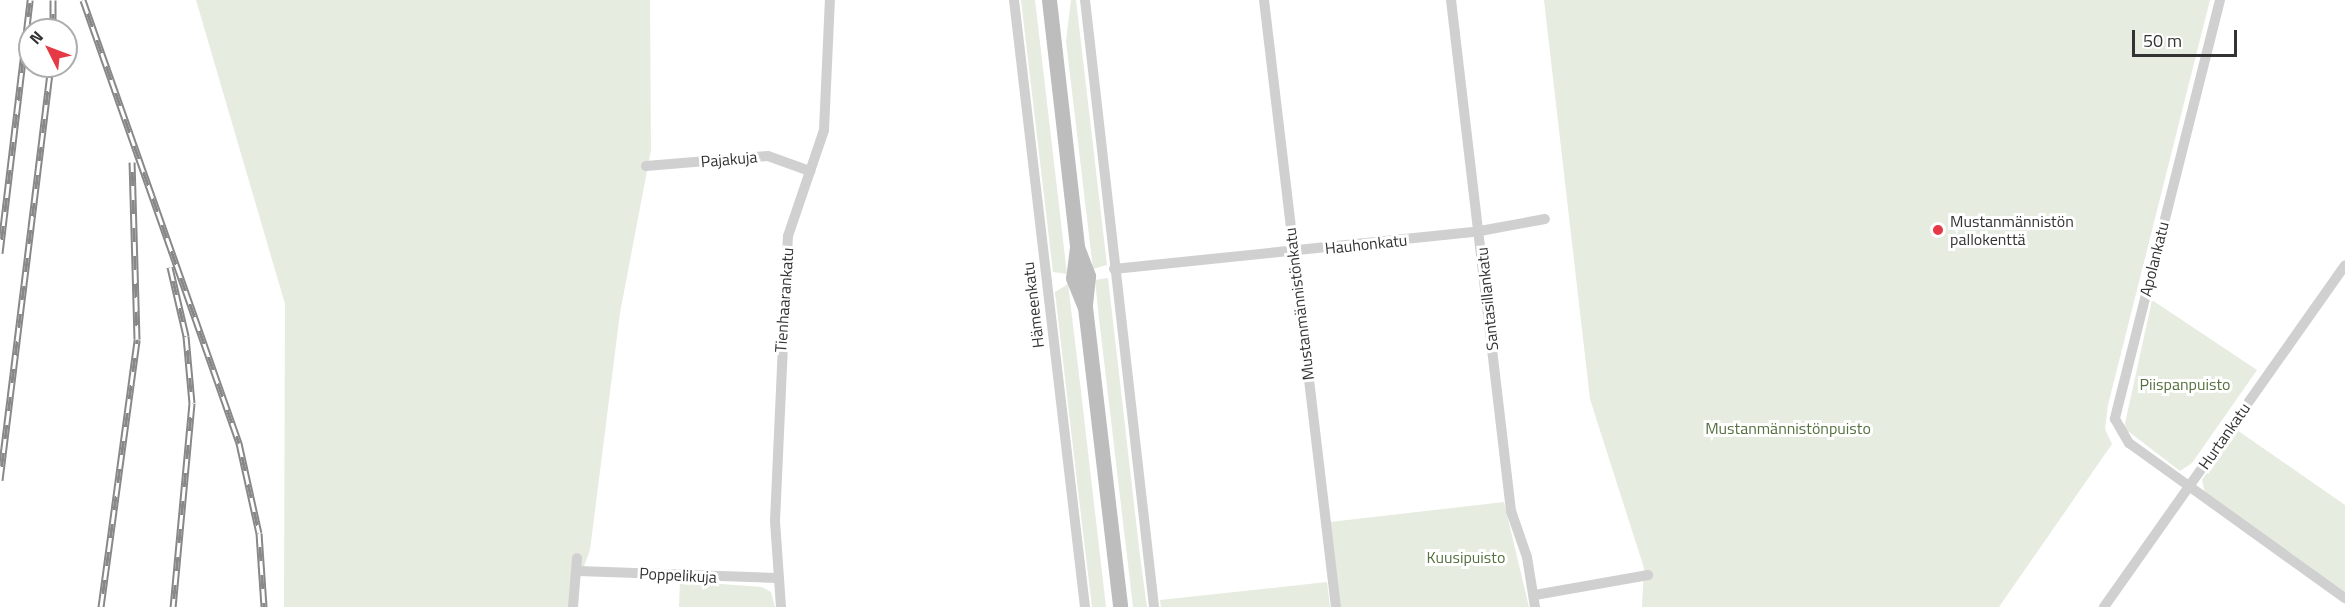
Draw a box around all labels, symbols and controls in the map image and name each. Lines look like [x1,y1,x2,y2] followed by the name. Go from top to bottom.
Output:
[18,18,78,78] north arrow
[2135,18,2240,56] scale bar
[23,25,49,49] text: N
[2143,27,2182,54] text: 50 m
[700,147,758,171] street label: Pajakuja
[1950,211,2074,249] place label: Mustanmännistön pallokenttä
[2135,220,2173,298] street label: Apolankatu
[1931,223,1945,237] marker: Mustanmännistön pallokenttä
[1280,227,1318,381] street label: Mustanmännistönkatu
[1324,230,1408,258] street label: Hauhonkatu
[771,247,797,353] street label: Tienhaarankatu
[1472,247,1502,351] street label: Santasillankatu
[1018,261,1048,349] street label: Hämeenkatu
[2140,374,2230,394] park label: Piispanpuisto
[2194,399,2254,473] street label: Hurtankatu
[1705,418,1871,438] park label: Mustanmännistönpuisto
[1427,547,1505,567] park label: Kuusipuisto
[639,563,717,587] street label: Poppelikuja

